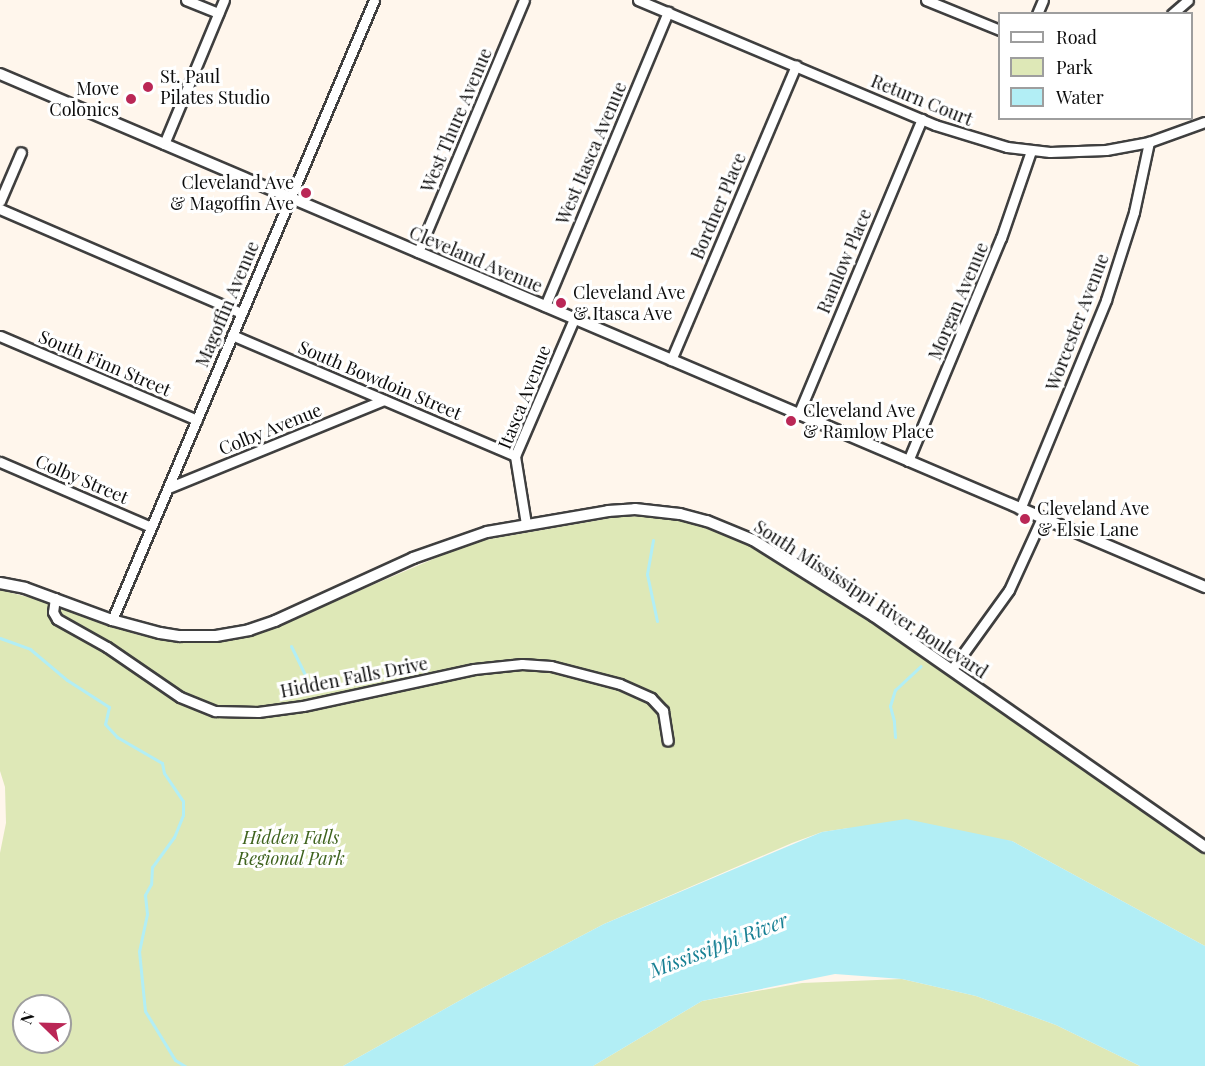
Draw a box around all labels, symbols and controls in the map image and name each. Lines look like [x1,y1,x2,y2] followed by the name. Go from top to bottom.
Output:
[998,12,1193,120] legend
[1056,25,1097,49] text: Road
[416,44,496,196] street label: West Thure Avenue
[1056,55,1093,79] text: Park
[160,66,270,109] place label: St. Paul Pilates Studio
[868,70,976,130] street label: Return Court
[49,78,119,121] place label: Move Colonics
[551,78,631,228] street label: West Itasca Avenue
[141,80,155,94] marker: St. Paul Pilates Studio
[1056,85,1104,109] text: Water
[124,92,138,106] marker: Move Colonics
[686,149,750,263] street label: Bordner Place
[169,172,294,214] place label: Cleveland Ave & Magoffin Ave
[299,186,313,200] marker: Cleveland Ave & Magoffin Ave
[812,205,876,317] street label: Ramlow Place
[406,221,546,297] street label: Cleveland Avenue
[191,237,263,371] street label: Magoffin Avenue
[923,239,993,363] street label: Morgan Avenue
[1041,250,1113,394] street label: Worcester Avenue
[573,282,686,324] place label: Cleveland Ave & Itasca Ave
[554,296,568,310] marker: Cleveland Ave & Itasca Ave
[36,325,174,401] street label: South Finn Street
[295,336,465,424] street label: South Bowdoin Street
[493,342,555,452] street label: Itasca Avenue
[215,398,325,460] street label: Colby Avenue
[803,400,935,442] place label: Cleveland Ave & Ramlow Place
[784,414,798,428] marker: Cleveland Ave & Ramlow Place
[32,450,132,508] street label: Colby Street
[1037,498,1150,540] place label: Cleveland Ave & Elsie Lane
[1018,512,1032,526] marker: Cleveland Ave & Elsie Lane
[750,515,992,683] street label: South Mississippi River Boulevard
[278,652,430,702] street label: Hidden Falls Drive
[237,827,345,870] park label: Hidden Falls Regional Park
[646,907,790,981] water label: Mississippi River
[12,994,72,1054] north arrow
[15,1008,39,1027] text: N

